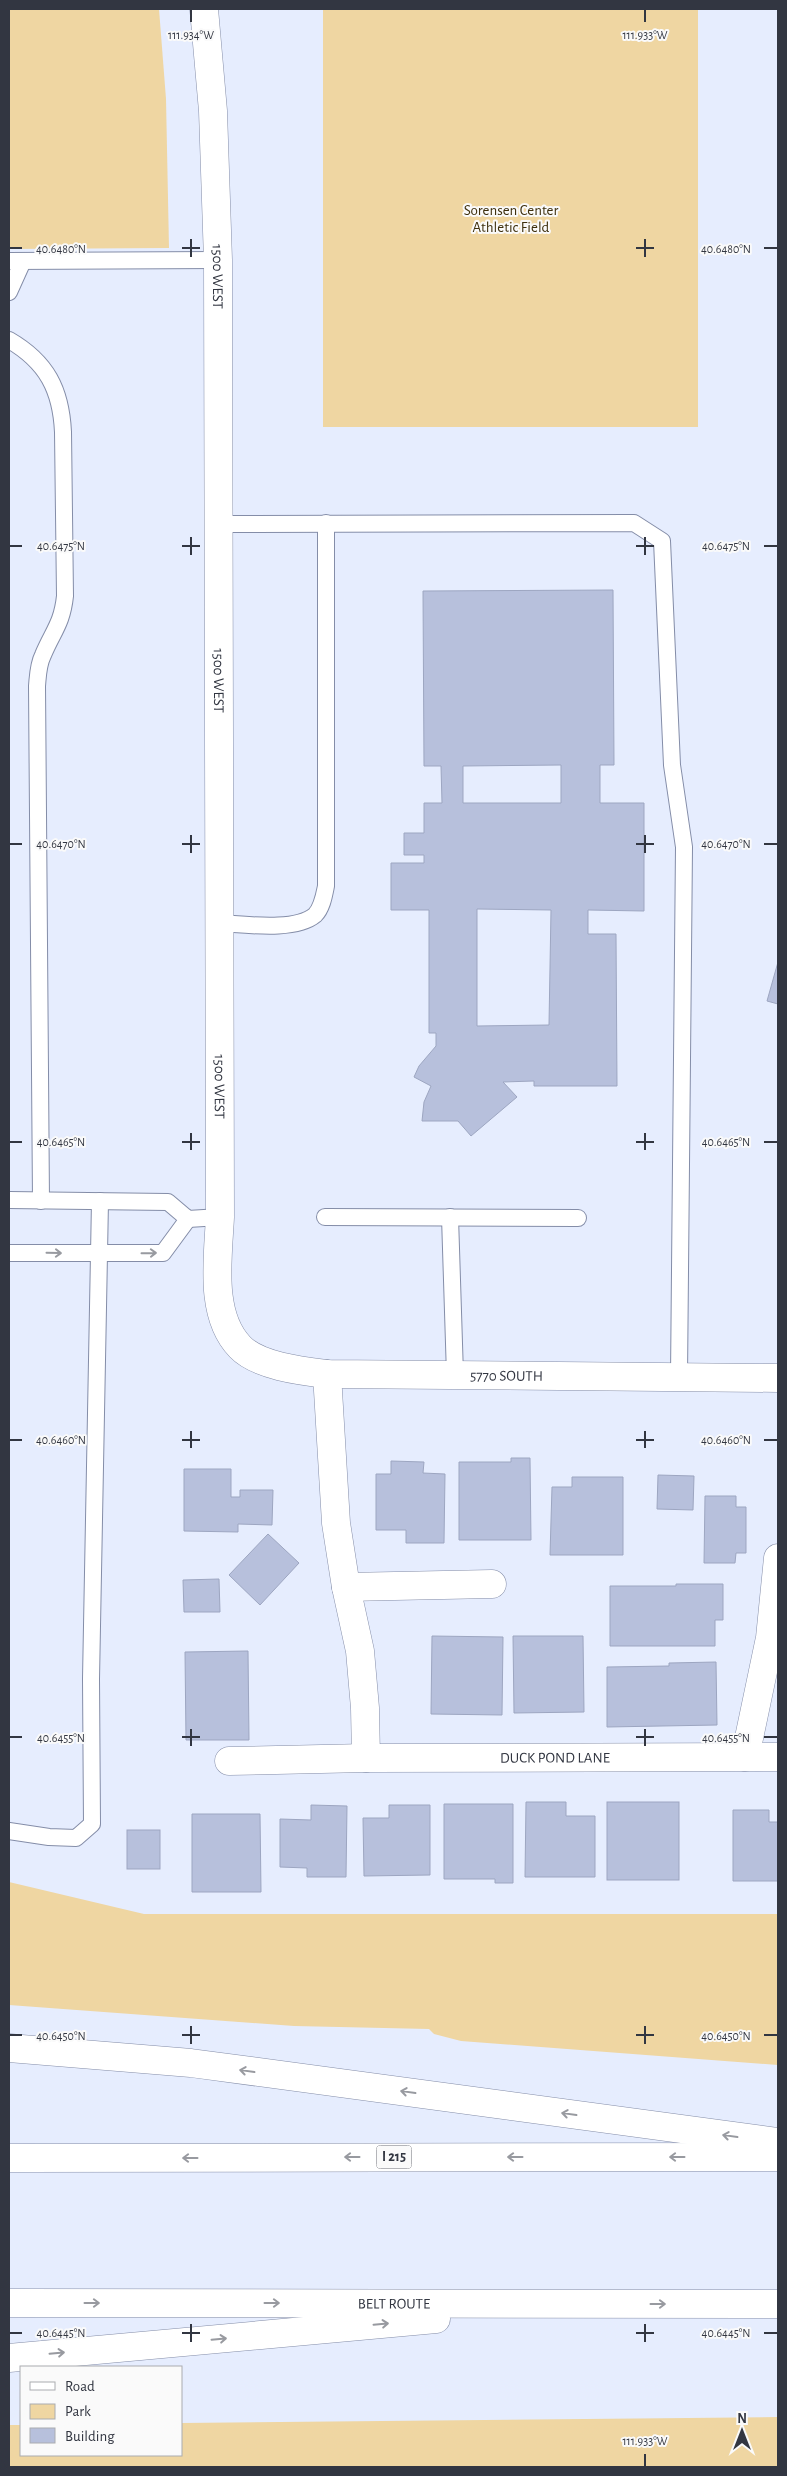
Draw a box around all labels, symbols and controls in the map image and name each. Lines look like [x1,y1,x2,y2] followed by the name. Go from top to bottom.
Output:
[168,29,214,41] text: 111.934°W
[622,29,668,41] text: 111.933°W
[464,203,558,235] park label: Sorensen Center Athletic Field
[36,243,86,255] text: 40.6480°N
[701,243,751,255] text: 40.6480°N
[210,244,226,309] street label: 1500 WEST
[37,540,85,552] text: 40.6475°N
[702,540,750,552] text: 40.6475°N
[211,648,226,713] street label: 1500 WEST
[36,838,86,850] text: 40.6470°N
[701,838,751,850] text: 40.6470°N
[212,1054,227,1119] street label: 1500 WEST
[37,1136,85,1148] text: 40.6465°N
[702,1136,750,1148] text: 40.6465°N
[46,1248,62,1258] one-way arrow
[140,1248,157,1258] one-way arrow
[470,1368,543,1383] street label: 5770 SOUTH
[36,1434,86,1446] text: 40.6460°N
[701,1434,751,1446] text: 40.6460°N
[37,1732,85,1744] text: 40.6455°N
[702,1732,750,1744] text: 40.6455°N
[500,1750,610,1765] street label: DUCK POND LANE
[36,2030,86,2042] text: 40.6450°N
[701,2030,751,2042] text: 40.6450°N
[239,2066,255,2076] one-way arrow
[400,2087,416,2097] one-way arrow
[561,2109,577,2119] one-way arrow
[722,2131,738,2141] one-way arrow
[376,2146,412,2168] road number: I 215
[344,2152,360,2162] one-way arrow
[507,2152,523,2162] one-way arrow
[669,2152,686,2162] one-way arrow
[182,2153,198,2163] one-way arrow
[358,2296,430,2311] street label: BELT ROUTE
[84,2298,100,2308] one-way arrow
[264,2298,280,2308] one-way arrow
[650,2299,666,2309] one-way arrow
[373,2320,389,2329] one-way arrow
[37,2327,85,2339] text: 40.6445°N
[702,2327,750,2339] text: 40.6445°N
[211,2334,227,2344] one-way arrow
[49,2349,65,2358] one-way arrow
[20,2366,182,2456] legend
[65,2379,95,2394] text: Road
[65,2404,91,2419] text: Park
[717,2406,767,2456] north arrow
[737,2412,747,2426] text: N
[65,2429,115,2444] text: Building
[622,2435,668,2447] text: 111.933°W

